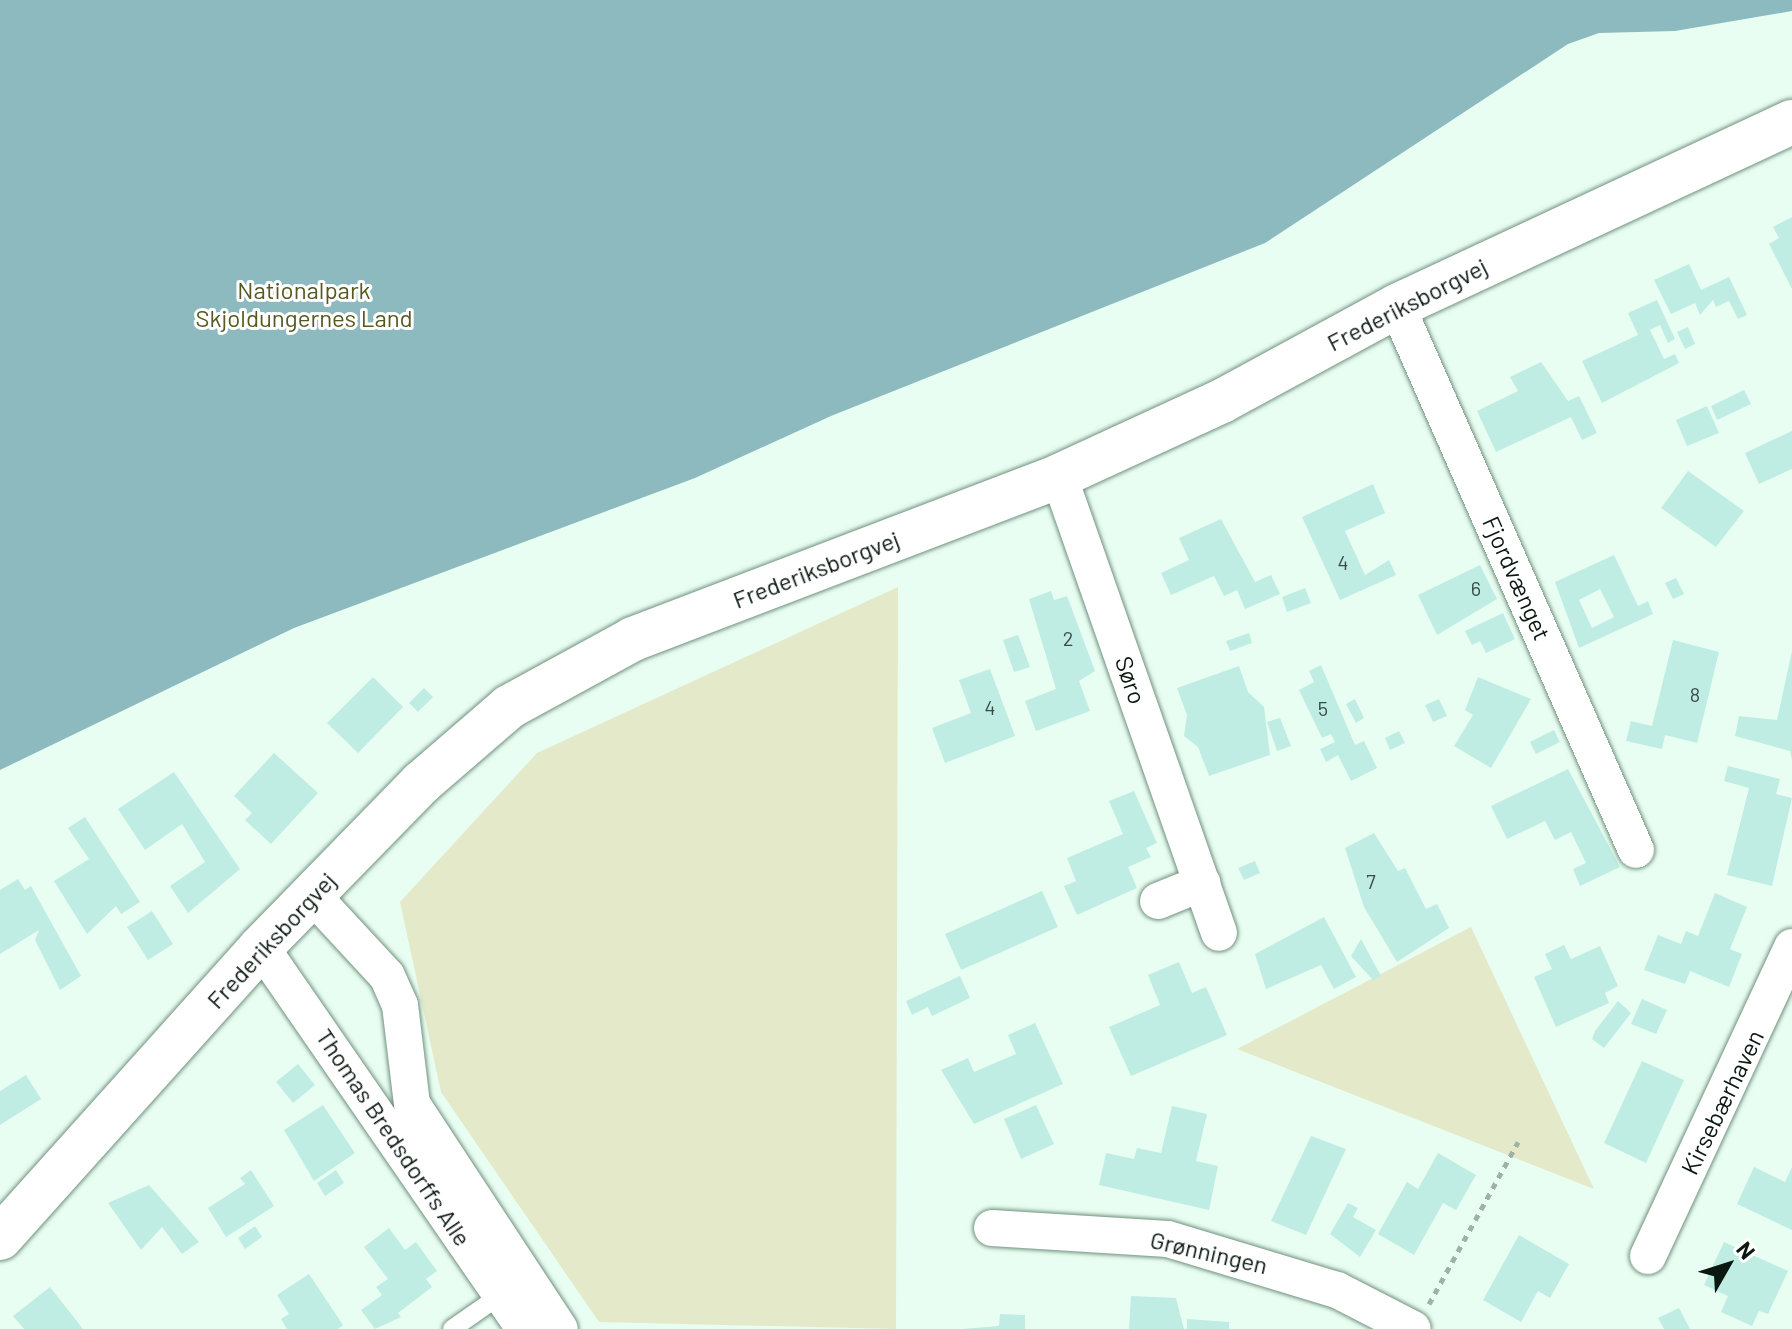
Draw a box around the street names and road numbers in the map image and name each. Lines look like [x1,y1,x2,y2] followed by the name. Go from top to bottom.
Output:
[1322,251,1492,357] street label: Frederiksborgvej
[1477,512,1557,644] street label: Fjordvænget
[729,524,903,614] street label: Frederiksborgvej
[1110,652,1152,708] street label: Søro
[200,866,342,1014] street label: Frederiksborgvej
[311,1023,477,1251] street label: Thomas Bredsdorffs Alle
[1675,1025,1769,1179] street label: Kirsebærhaven
[1148,1225,1270,1279] street label: Grønningen

